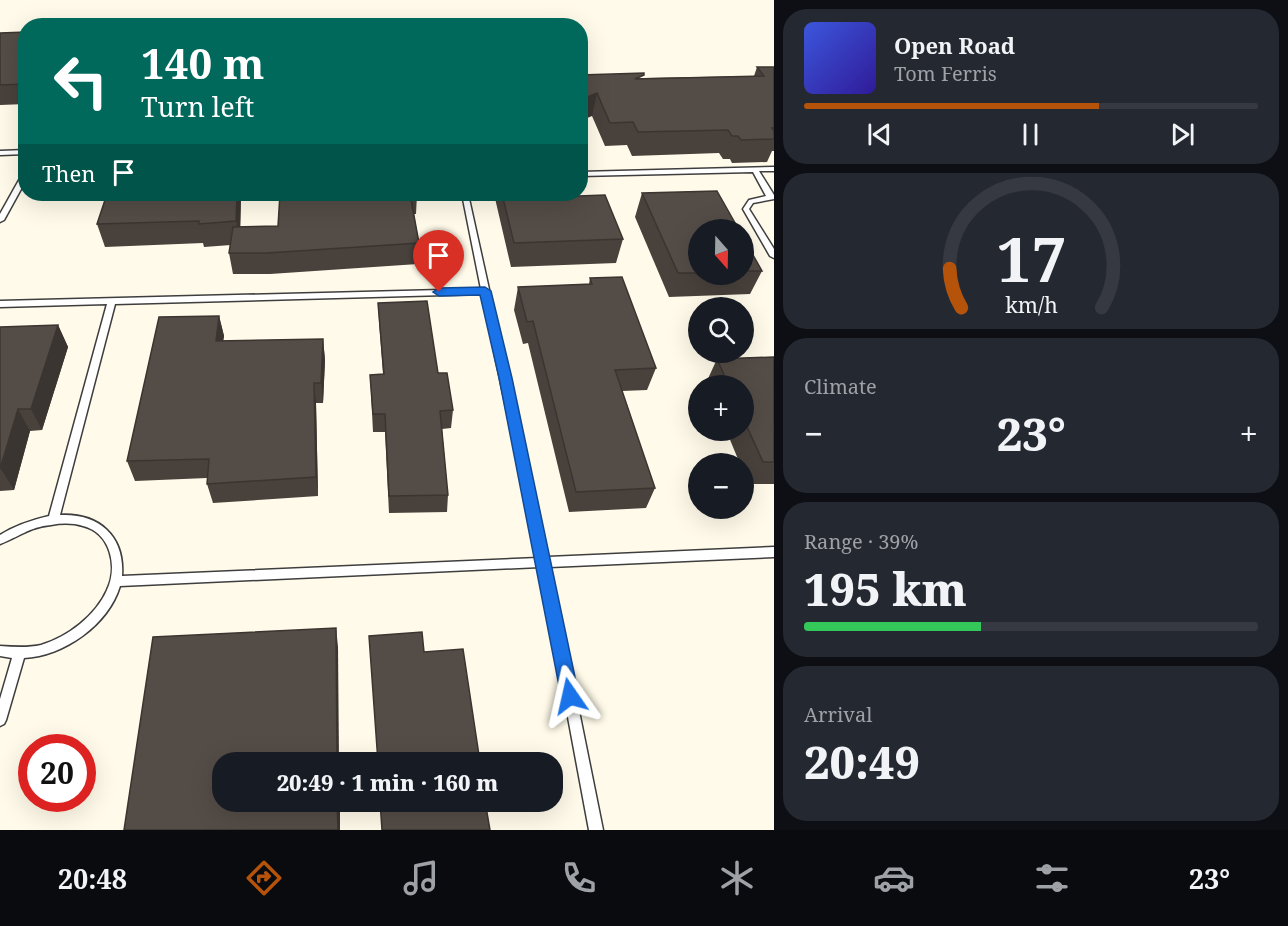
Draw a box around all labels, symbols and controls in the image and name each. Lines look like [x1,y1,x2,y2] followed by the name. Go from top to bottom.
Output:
[894,30,1015,60] text: Open Road
[141,34,265,91] text: 140 m
[42,42,120,120] icon: left
[894,60,997,87] text: Tom Ferris
[141,88,254,125] text: Turn left
[863,118,896,151] icon: previous
[1014,118,1047,151] icon: pause
[1166,118,1199,151] icon: next
[107,156,140,189] icon: arrive
[42,158,95,188] text: Then
[996,215,1066,300] text: 17
[688,219,754,285] north arrow
[688,219,754,519] map controls
[413,230,464,292] pin
[422,239,455,272] icon: arrive
[1005,290,1058,319] text: km/h
[688,297,754,363] button: search
[804,373,877,400] text: Climate
[688,375,754,441] button: +
[997,403,1066,464] text: 23°
[804,411,823,456] text: −
[1240,411,1258,456] text: +
[688,453,754,519] button: −
[804,528,918,555] text: Range · 39%
[804,558,967,619] text: 195 km
[538,664,602,728] position arrow
[804,701,872,728] text: Arrival
[804,731,920,792] text: 20:49
[18,734,96,812] speed limit sign: 20
[277,767,498,797] text: 20:49 · 1 min · 160 m
[243,857,285,899] icon: directions
[400,857,442,899] icon: music
[558,857,600,899] icon: phone
[716,857,758,899] icon: climate
[873,857,915,899] icon: car
[1031,857,1073,899] icon: filters
[58,860,127,897] text: 20:48
[1189,860,1230,897] text: 23°

